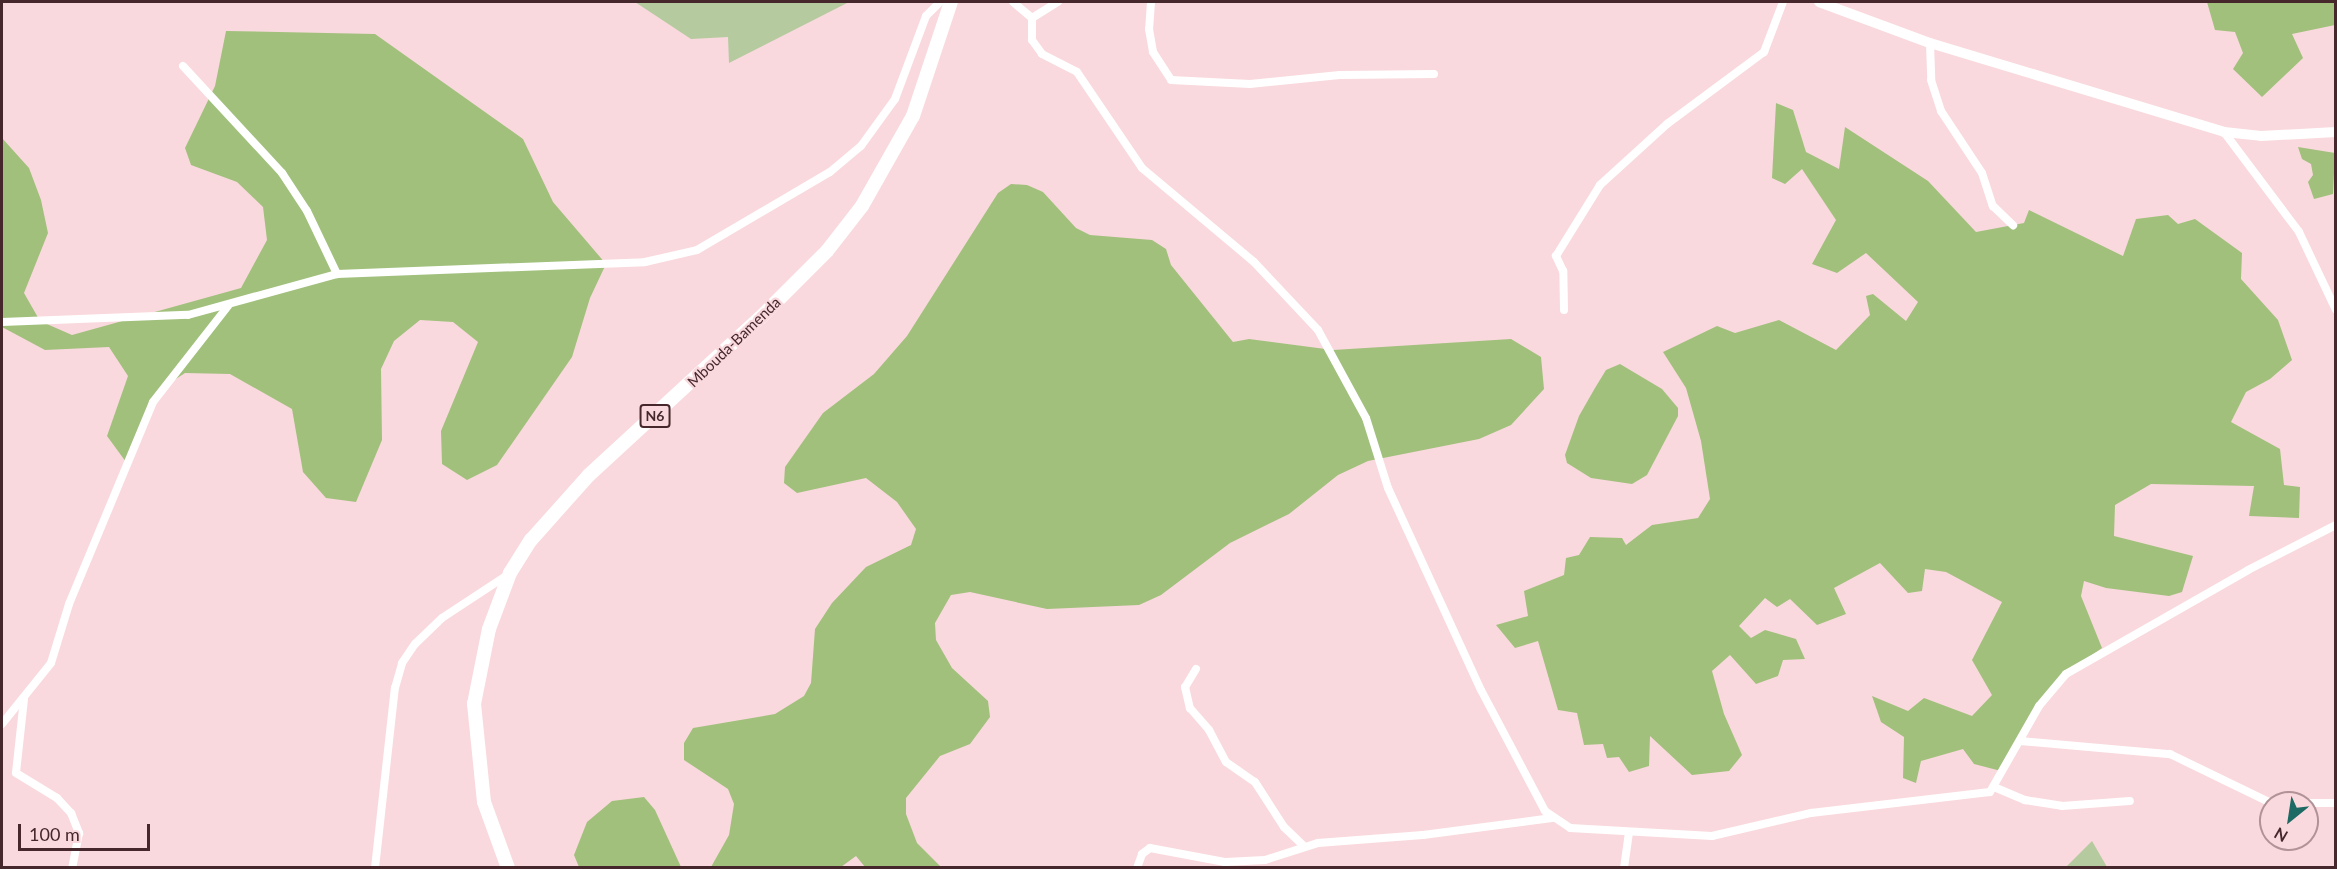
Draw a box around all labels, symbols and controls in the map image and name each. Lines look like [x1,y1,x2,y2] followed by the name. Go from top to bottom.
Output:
[684,293,784,391] street label: Mbouda-Bamenda
[638,405,672,427] road number: N6
[2259,791,2319,851] north arrow
[21,812,153,850] scale bar
[29,823,80,845] text: 100 m
[2271,824,2291,847] text: N

